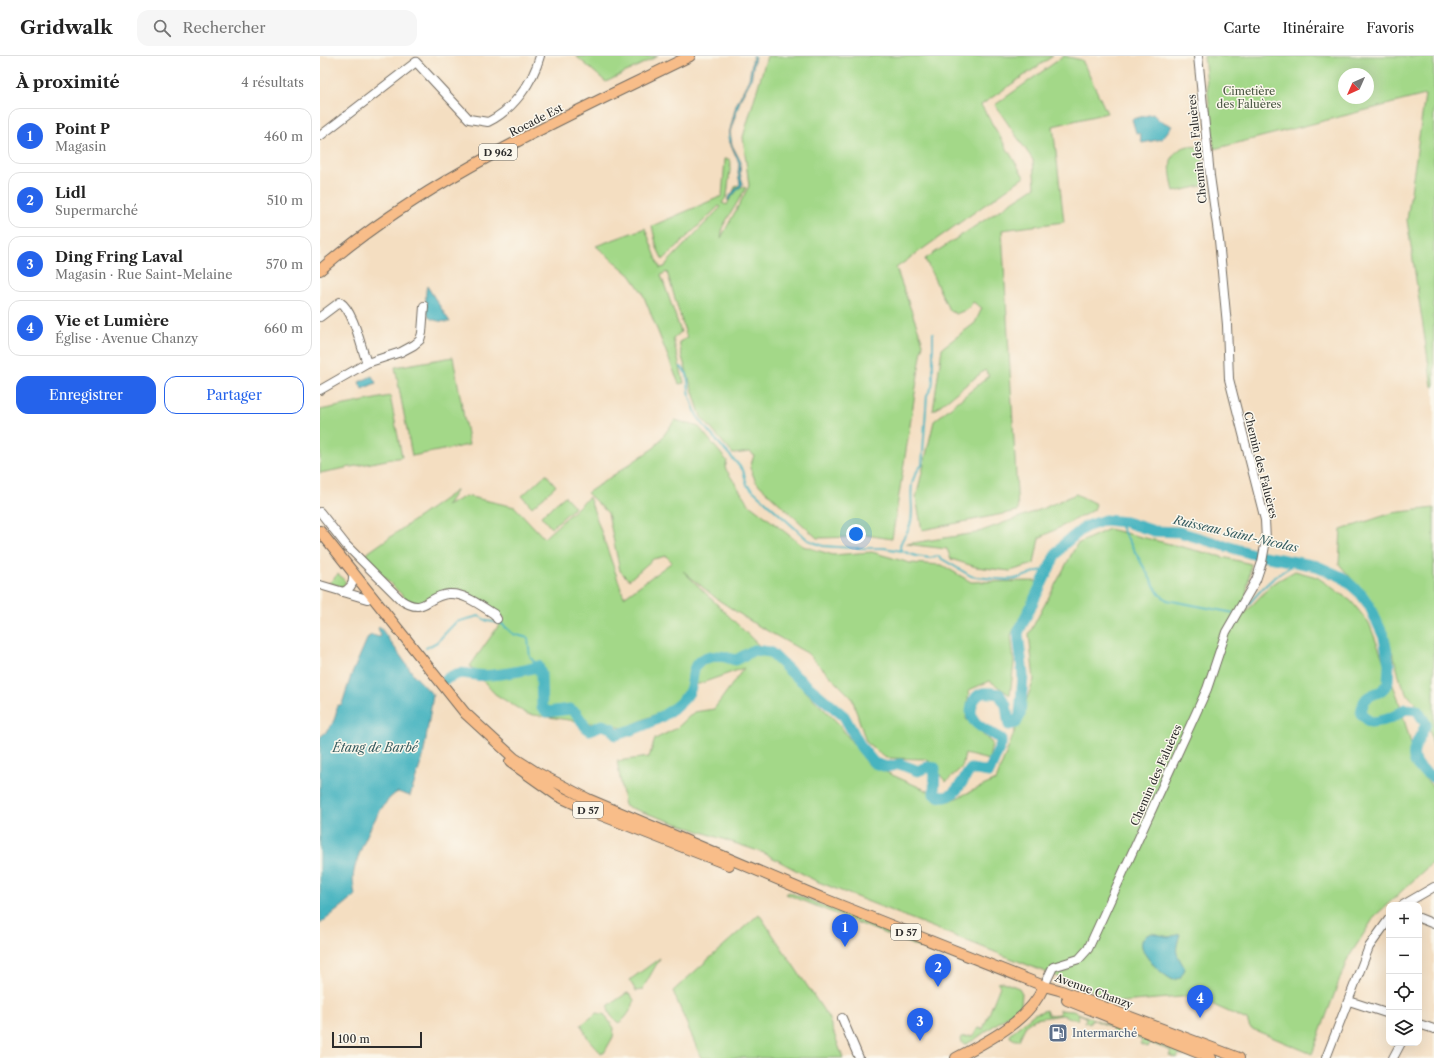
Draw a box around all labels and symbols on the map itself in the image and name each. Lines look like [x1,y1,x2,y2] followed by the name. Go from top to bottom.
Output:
[1338,68,1374,104] north arrow
[1217,84,1282,111] park label: Cimetière des Faluères
[1184,94,1210,204] street label: Chemin des Faluères
[507,100,565,139] street label: Rocade Est
[479,144,517,160] road number: D 962
[1241,410,1281,520] street label: Chemin des Faluères
[1171,512,1301,555] water label: Ruisseau Saint-Nicolas
[846,524,866,544] your location
[1127,722,1185,828] street label: Chemin des Faluères
[331,739,419,755] water label: Étang de Barbé
[573,802,603,818] road number: D 57
[832,914,858,947] pin: 1
[891,924,921,940] road number: D 57
[925,954,951,987] pin: 2
[1052,970,1136,1012] street label: Avenue Chanzy
[1187,985,1213,1018] pin: 4
[907,1008,933,1041] pin: 3
[1047,1022,1069,1044] fuel station icon: Intermarché
[1072,1026,1137,1040] place label: Intermarché
[332,1030,422,1049] scale bar

